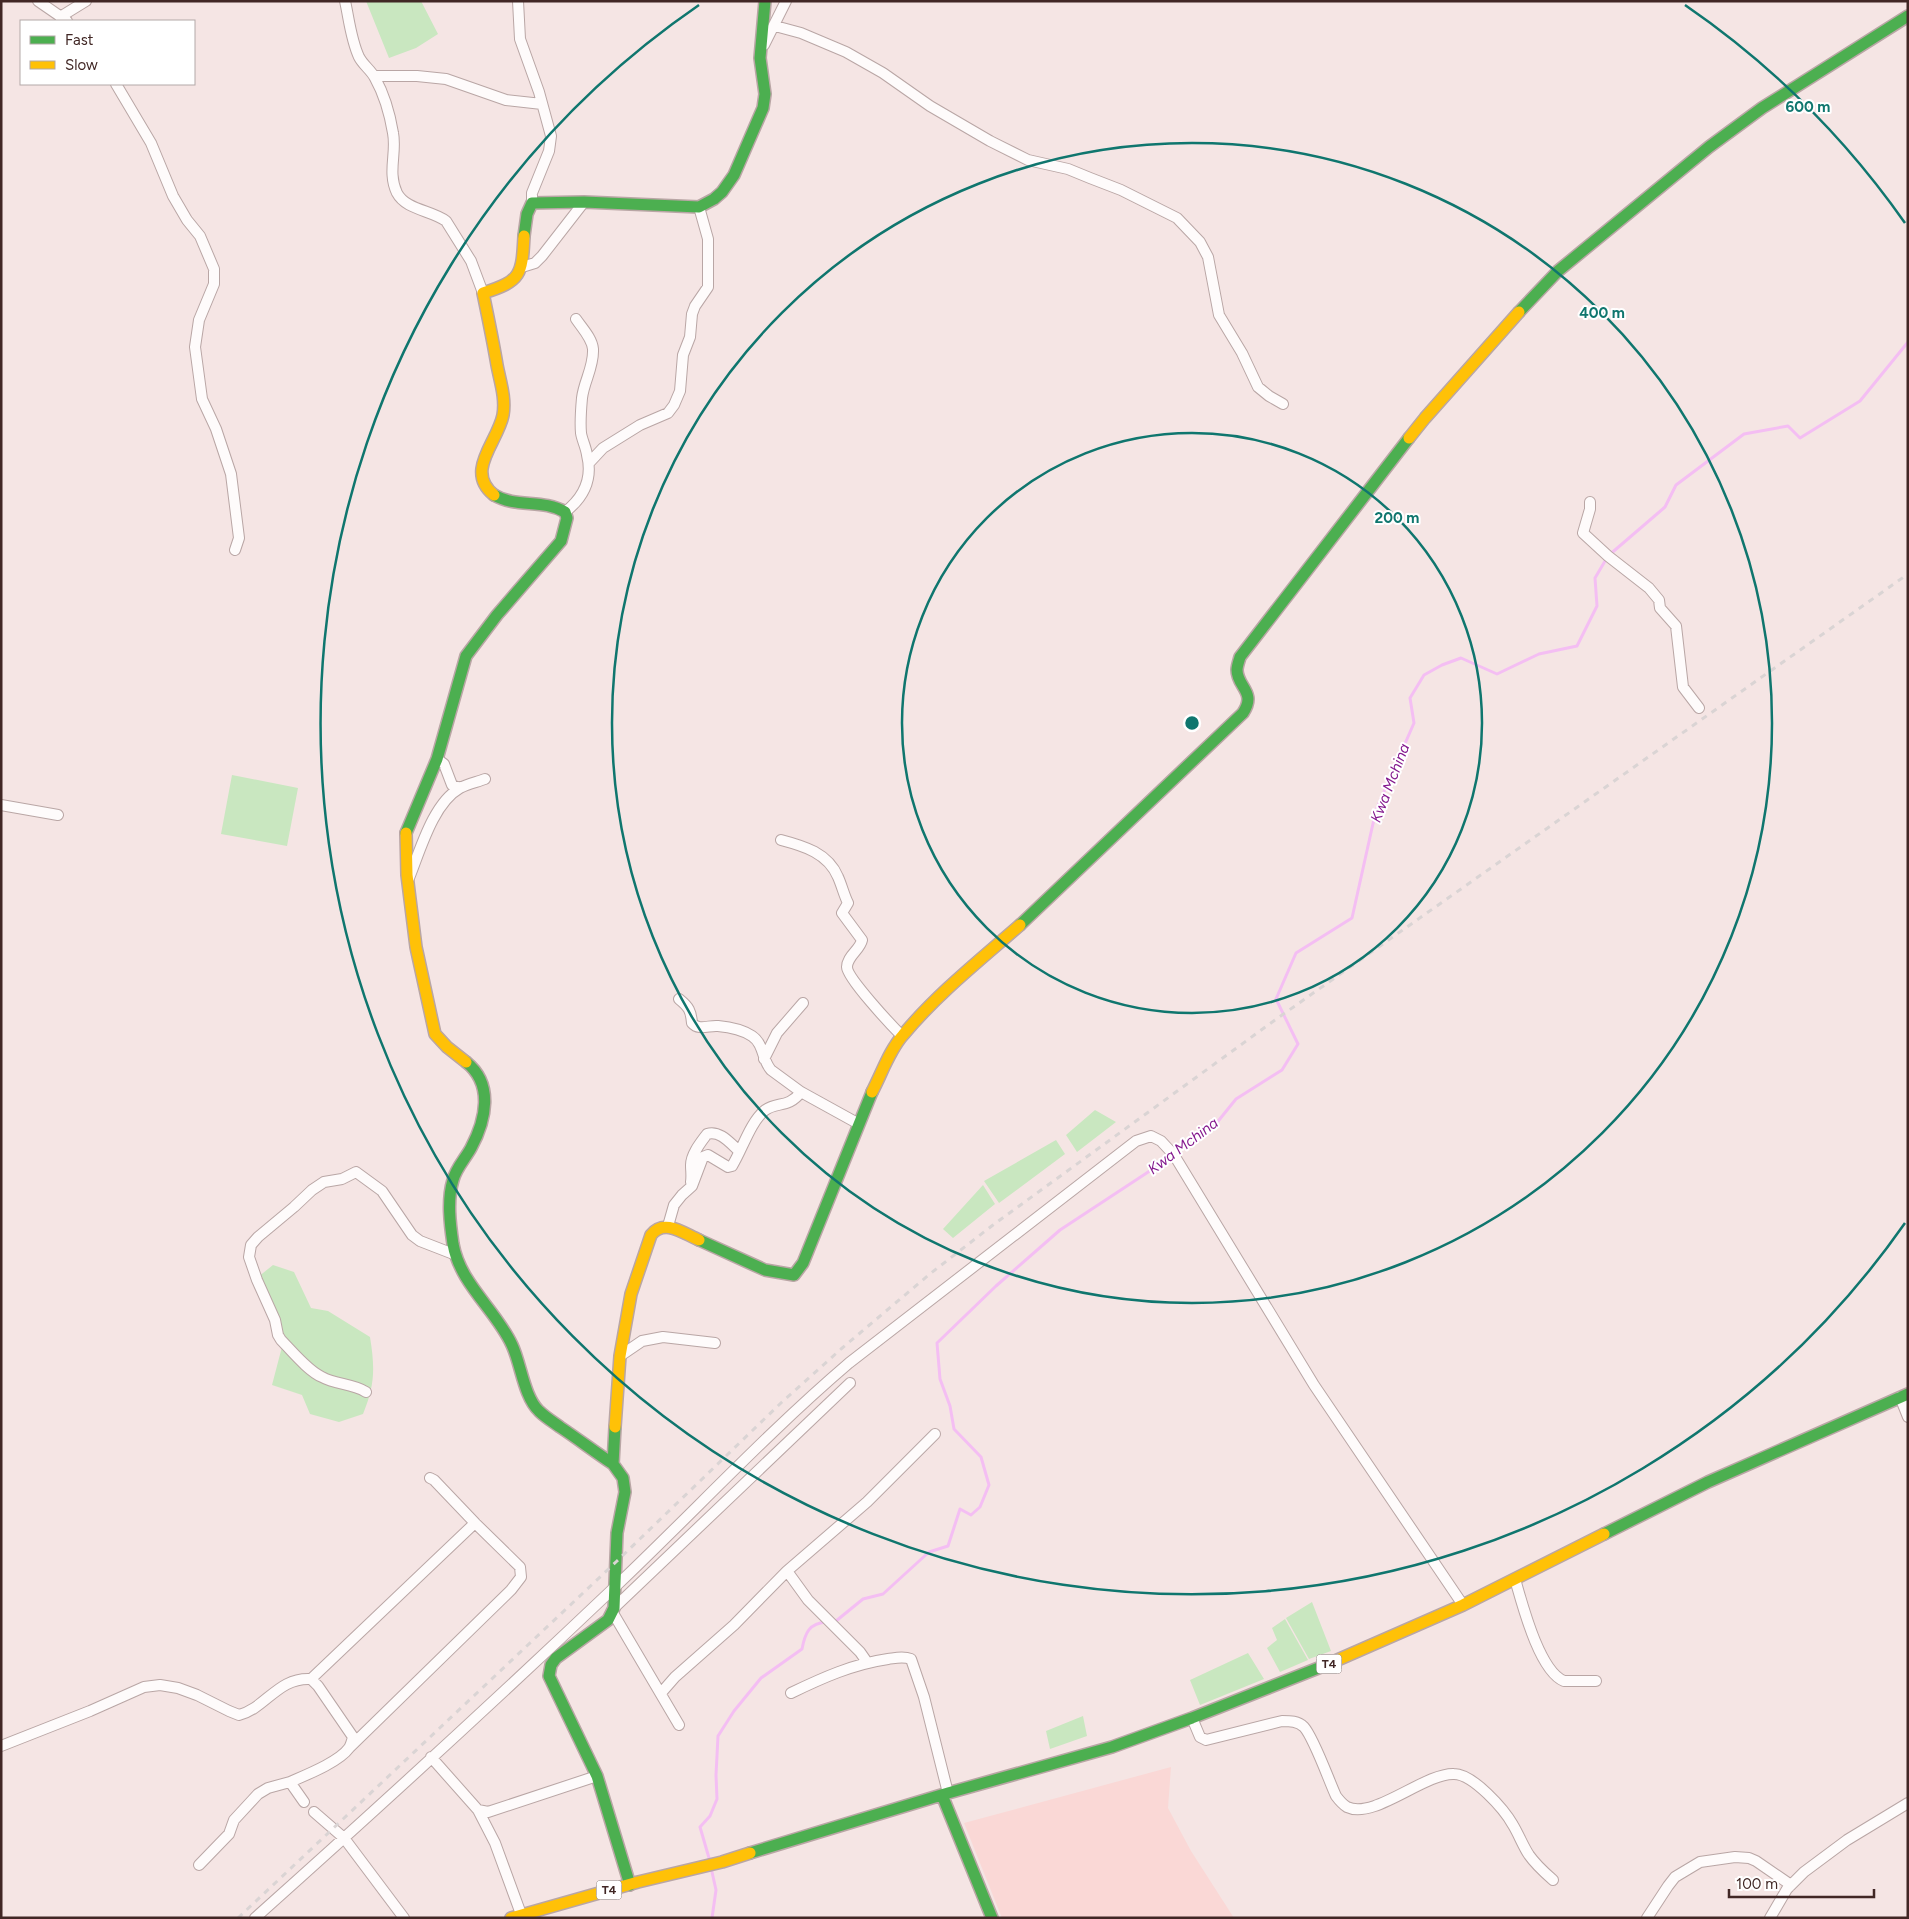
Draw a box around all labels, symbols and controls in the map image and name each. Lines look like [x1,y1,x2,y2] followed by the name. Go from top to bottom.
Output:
[20,20,195,85] legend
[65,31,94,49] text: Fast
[65,56,98,74] text: Slow
[1786,98,1830,116] text: 600 m
[1579,304,1625,322] text: 400 m
[1375,509,1419,527] text: 200 m
[1183,714,1201,732] centre of rings
[1367,741,1413,825] water label: Kwa Mchina
[1144,1114,1222,1178] water label: Kwa Mchina
[1316,1655,1342,1674] road number: T4
[1729,1866,1874,1898] scale bar
[1736,1875,1778,1893] text: 100 m
[596,1880,622,1900] road number: T4

